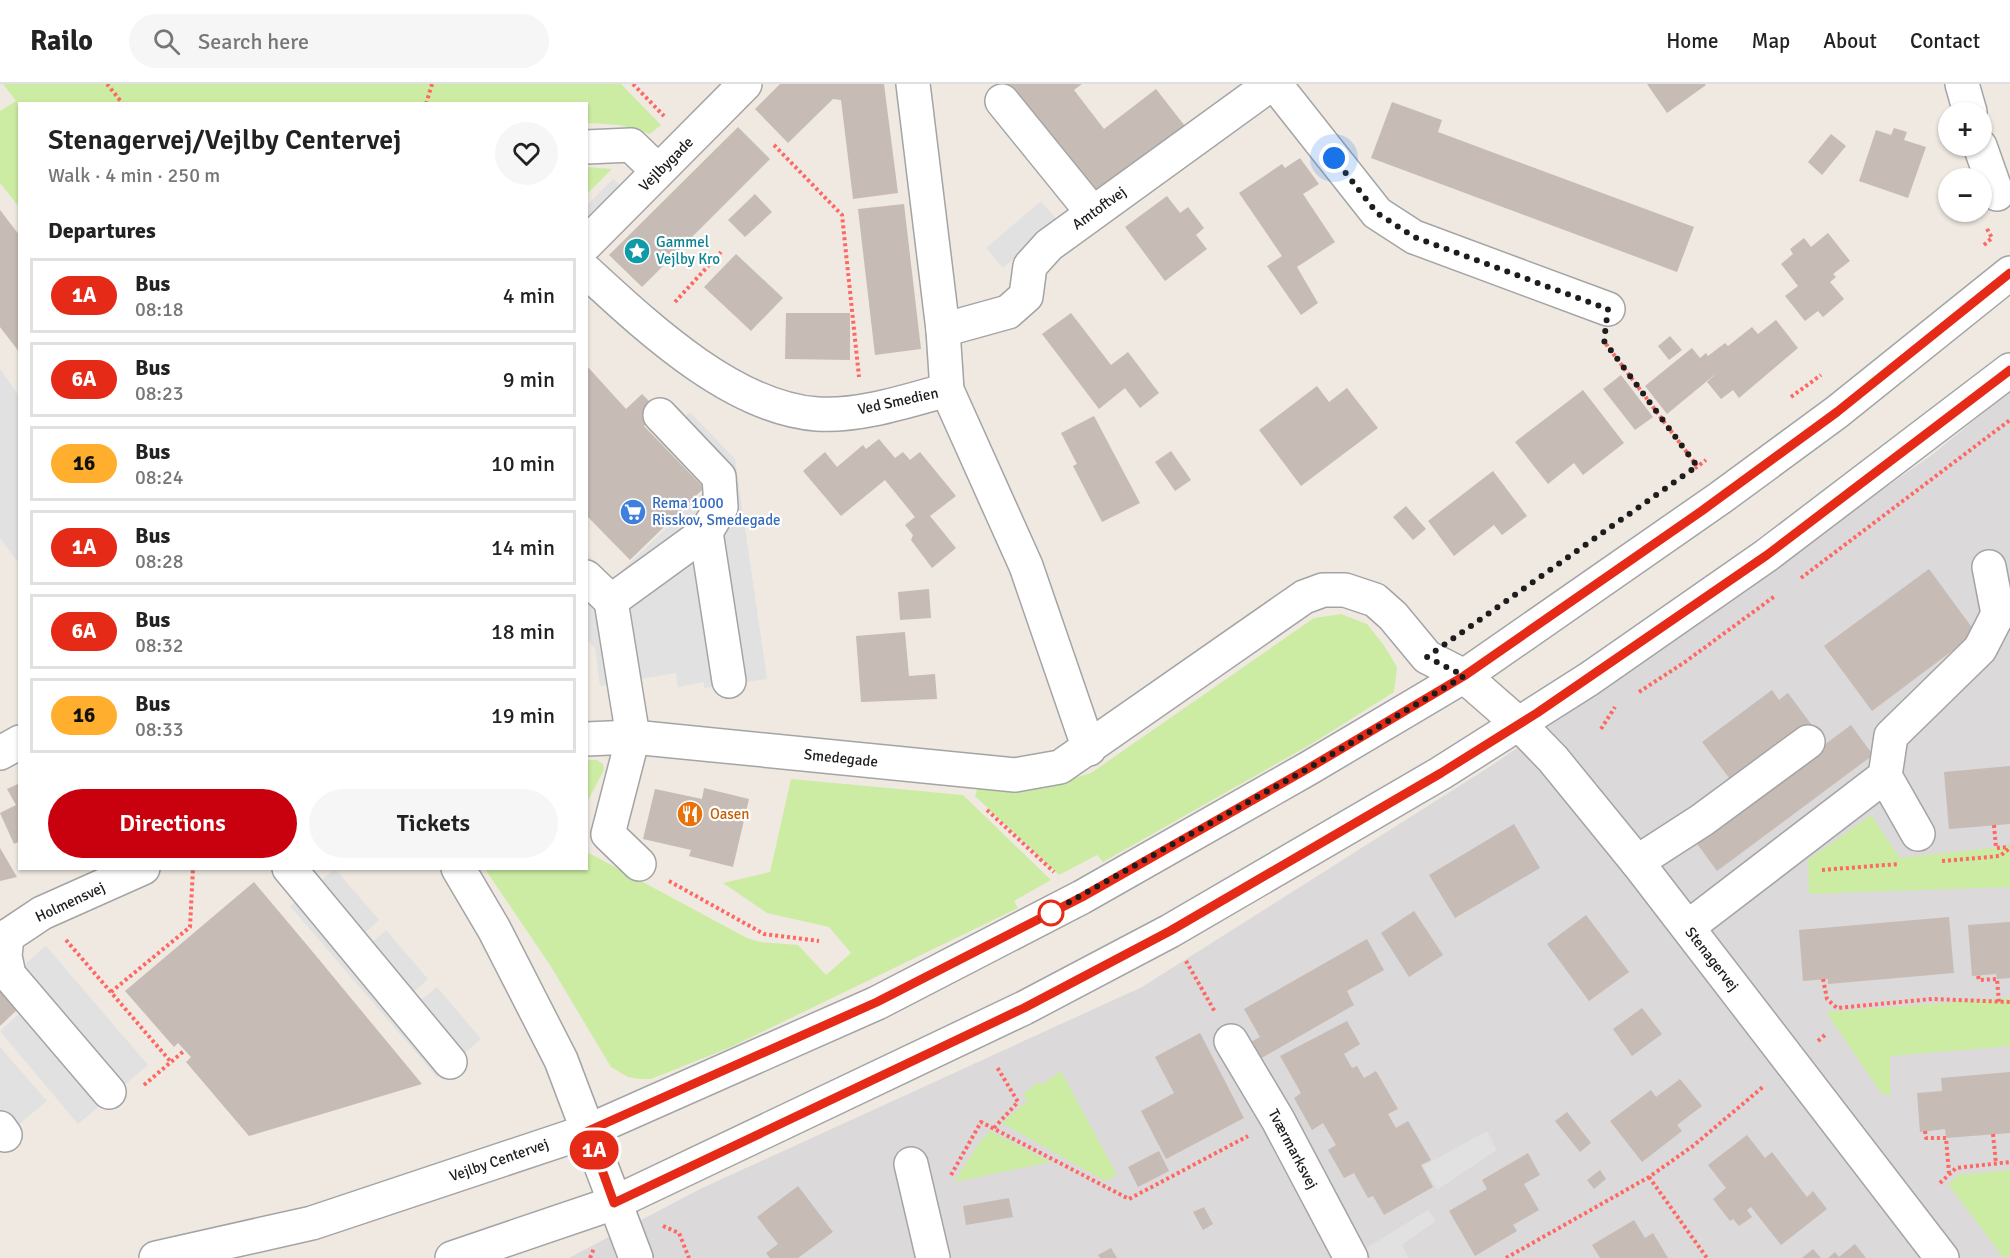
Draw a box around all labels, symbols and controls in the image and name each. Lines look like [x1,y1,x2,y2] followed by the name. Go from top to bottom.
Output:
[129,14,549,68] search box
[30,24,93,58] text: Railo
[150,25,183,58] icon: search
[198,28,309,55] text: Search here
[1666,28,1719,54] text: Home
[1752,28,1790,54] text: Map
[1823,28,1877,54] text: About
[1910,28,1980,54] text: Contact
[1938,102,1992,222] map controls
[1938,102,1992,156] button: +
[495,122,558,185] button: heart
[48,123,402,157] text: Stenagervej/Vejlby Centervej
[635,133,697,195] street label: Vejlbygade
[1319,143,1349,173] your location
[48,163,220,188] text: Walk · 4 min · 250 m
[1938,168,1992,222] button: −
[1069,182,1129,234] street label: Amtoftvej
[48,217,156,244] text: Departures
[656,233,720,268] place label: Gammel Vejlby Kro
[622,236,652,266] place icon: Gammel Vejlby Kro
[135,270,170,297] text: Bus
[72,282,96,308] text: 1A
[503,282,555,309] text: 4 min
[135,297,184,322] text: 08:18
[135,354,170,381] text: Bus
[72,366,96,392] text: 6A
[503,366,555,393] text: 9 min
[135,381,184,406] text: 08:23
[856,384,940,418] street label: Ved Smedien
[135,438,170,465] text: Bus
[73,450,95,476] text: 16
[491,450,555,477] text: 10 min
[135,465,184,490] text: 08:24
[652,494,781,529] place label: Rema 1000 Risskov, Smedegade
[618,497,648,527] supermarket icon: Rema 1000 Risskov, Smedegade
[135,522,170,549] text: Bus
[72,534,96,560] text: 1A
[491,534,555,561] text: 14 min
[135,549,184,574] text: 08:28
[135,606,170,633] text: Bus
[72,618,96,644] text: 6A
[491,618,555,645] text: 18 min
[135,633,184,658] text: 08:32
[135,690,170,717] text: Bus
[73,702,95,728] text: 16
[491,702,555,729] text: 19 min
[135,717,184,742] text: 08:33
[803,745,879,771] street label: Smedegade
[48,789,297,858] button: Directions
[309,789,558,858] button: Tickets
[675,799,705,829] restaurant icon: Oasen
[710,805,750,823] place label: Oasen
[32,878,108,926] street label: Holmensvej
[1038,900,1064,926] unlabelled marker
[1681,923,1743,995] street label: Stenagervej
[1264,1106,1322,1192] street label: Tværmarksvej
[567,1130,621,1170] line badge: 1A
[447,1135,551,1185] street label: Vejlby Centervej
[582,1137,606,1163] text: 1A

